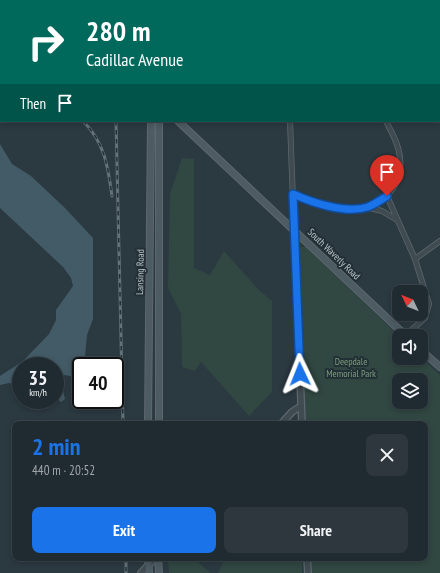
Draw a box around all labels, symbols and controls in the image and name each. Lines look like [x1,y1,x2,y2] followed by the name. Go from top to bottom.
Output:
[86,12,150,49] text: 280 m
[20,16,72,68] icon: right
[86,48,183,71] text: Cadillac Avenue
[54,92,76,114] icon: arrive
[20,94,46,113] text: Then
[370,155,404,196] pin
[376,161,398,183] icon: arrive
[305,226,363,282] street label: South Waverly Road
[133,249,147,295] street label: Lansing Road
[392,285,428,321] north arrow
[392,285,428,409] map controls
[392,329,428,365] button: sound
[279,353,321,395] position arrow
[326,355,376,380] park label: Deepdale Memorial Park
[72,357,124,409] speed limit sign: 40
[28,365,48,391] text: 35
[392,373,428,409] button: layers
[29,386,47,399] text: km/h
[32,431,80,462] text: 2 min
[366,434,408,476] button: close
[32,462,95,479] text: 440 m · 20:52
[32,507,216,553] button: Exit
[224,507,408,553] button: Share

